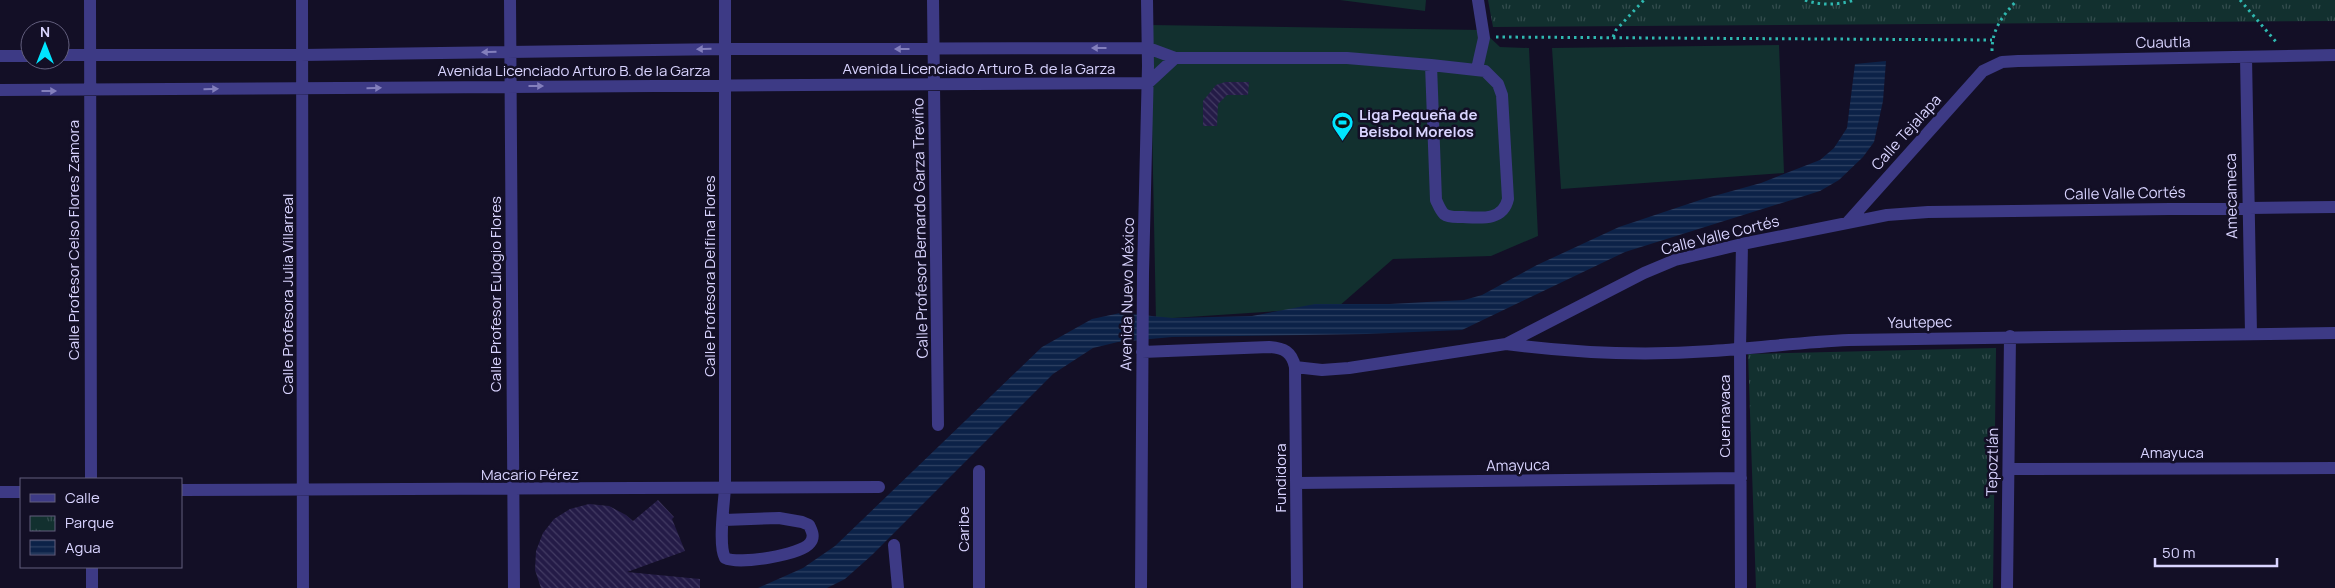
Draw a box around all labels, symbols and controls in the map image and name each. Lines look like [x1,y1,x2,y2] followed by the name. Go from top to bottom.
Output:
[20,20,70,70] north arrow
[40,22,50,41] text: N
[2135,31,2191,53] street label: Cuautla
[1091,44,1107,52] one-way arrow
[696,45,712,53] one-way arrow
[893,45,909,53] one-way arrow
[481,48,497,56] one-way arrow
[843,58,1115,79] street label: Avenida Licenciado Arturo B. de la Garza
[438,60,710,81] street label: Avenida Licenciado Arturo B. de la Garza
[528,82,544,90] one-way arrow
[366,84,382,92] one-way arrow
[203,85,219,93] one-way arrow
[41,87,57,95] one-way arrow
[1866,89,1946,175] street label: Calle Tejalapa
[907,97,933,358] street label: Calle Profesor Bernardo Garza Treviño
[1359,104,1478,142] place label: Liga Pequeña de Beisbol Morelos
[1331,111,1355,142] sports icon: Liga Pequeña de Beisbol Morelos
[63,120,84,360] street label: Calle Profesor Celso Flores Zamora
[2220,153,2242,239] street label: Amecameca
[699,175,720,377] street label: Calle Profesora Delfina Flores
[2064,181,2186,205] street label: Calle Valle Cortés
[277,194,298,394] street label: Calle Profesora Julia Villarreal
[485,196,506,392] street label: Calle Profesor Eulogio Flores
[1659,210,1781,260] street label: Calle Valle Cortés
[1115,217,1139,371] street label: Avenida Nuevo México
[1888,311,1952,333] street label: Yautepec
[1714,375,1735,457] street label: Cuernavaca
[1981,428,2003,496] street label: Tepoztlán
[2140,442,2204,463] street label: Amayuca
[1270,444,1291,512] street label: Fundidora
[1486,454,1550,476] street label: Amayuca
[481,464,579,485] street label: Macario Pérez
[20,478,182,568] legend
[65,487,100,508] text: Calle
[953,506,974,552] street label: Caribe
[65,512,114,533] text: Parque
[2155,536,2278,568] scale bar
[65,537,101,558] text: Agua
[2162,542,2196,563] text: 50 m

